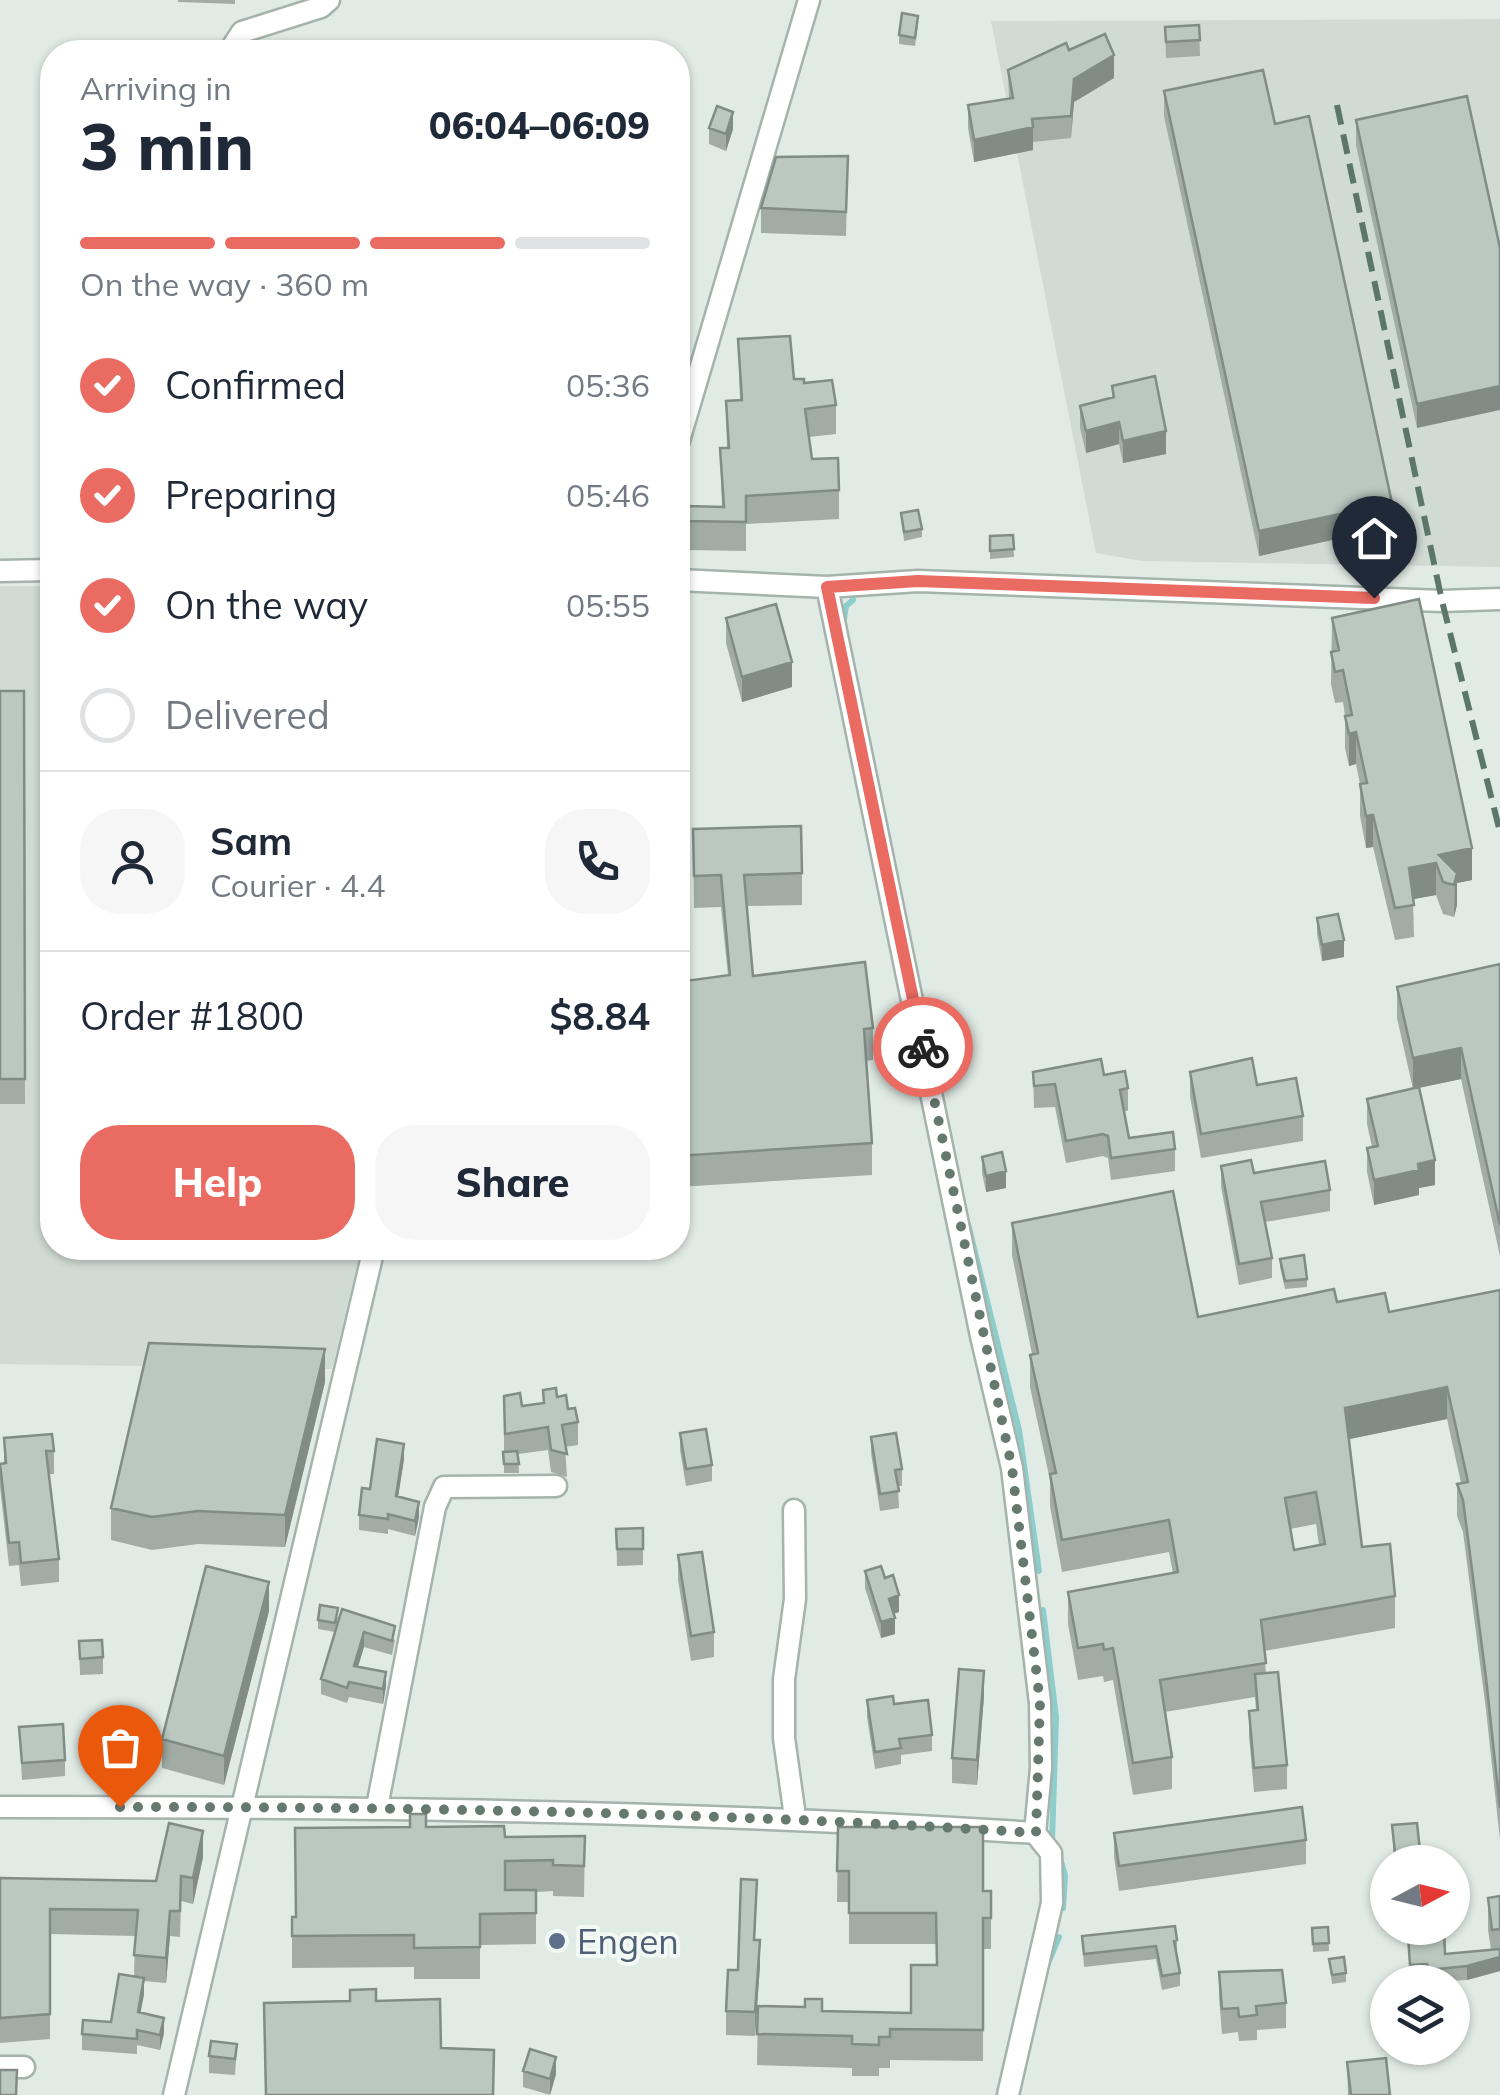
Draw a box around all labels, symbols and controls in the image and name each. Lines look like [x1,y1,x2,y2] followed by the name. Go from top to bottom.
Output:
[80,68,232,108] text: Arriving in
[429,101,650,149] text: 06:04–06:09
[80,105,254,186] text: 3 min
[80,264,369,304] text: On the way · 360 m
[80,358,135,413] icon: check
[165,361,346,409] text: Confirmed
[566,365,650,405] text: 05:36
[80,468,135,523] icon: check
[165,471,337,519] text: Preparing
[566,475,650,515] text: 05:46
[1332,496,1417,599] pin
[1347,511,1402,566] icon: home
[80,578,135,633] icon: check
[165,581,368,629] text: On the way
[566,585,650,625] text: 05:55
[165,691,330,739] text: Delivered
[80,809,185,914] button: person
[545,809,650,914] button: phone
[210,817,292,865] text: Sam
[210,865,386,905] text: Courier · 4.4
[80,992,304,1040] text: Order #1800
[549,992,650,1040] text: $8.84
[873,997,973,1097] courier
[896,1020,951,1075] icon: bike
[80,1125,355,1240] button: Help
[375,1125,650,1240] button: Share
[78,1705,163,1808] pin
[93,1720,148,1775] icon: bag
[1370,1845,1470,1945] north arrow
[1370,1845,1470,2065] map controls
[577,1919,679,1963] place label: Engen
[546,1930,568,1952] marker: Engen
[1370,1965,1470,2065] button: layers

